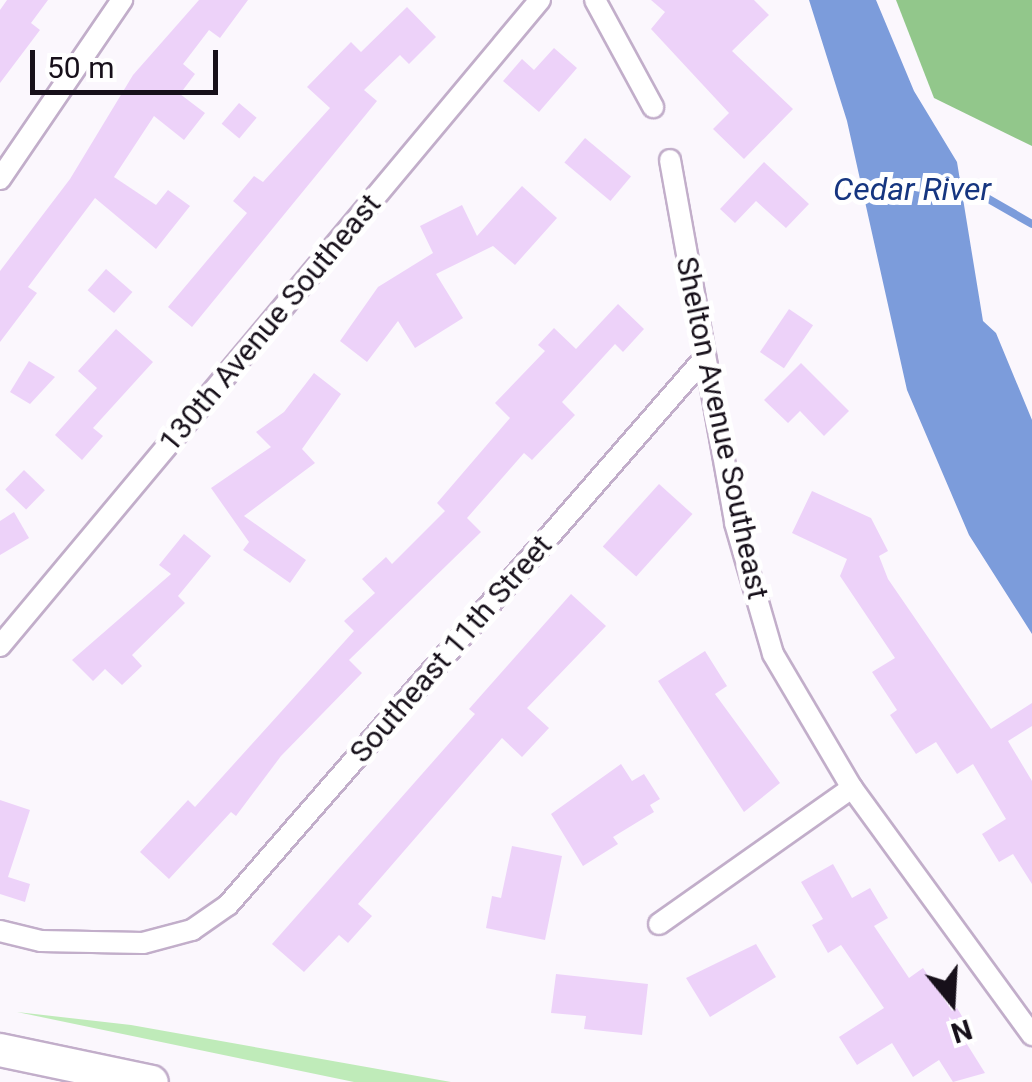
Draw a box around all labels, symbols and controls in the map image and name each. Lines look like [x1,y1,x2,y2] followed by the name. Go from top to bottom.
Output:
[35,30,222,92] scale bar
[47,50,114,85] text: 50 m
[833,170,991,208] water label: Cedar River
[152,187,388,459] street label: 130th Avenue Southeast
[668,254,776,602] street label: Shelton Avenue Southeast
[342,528,560,770] street label: Southeast 11th Street
[902,952,1002,1052] north arrow
[947,1012,976,1050] text: N

